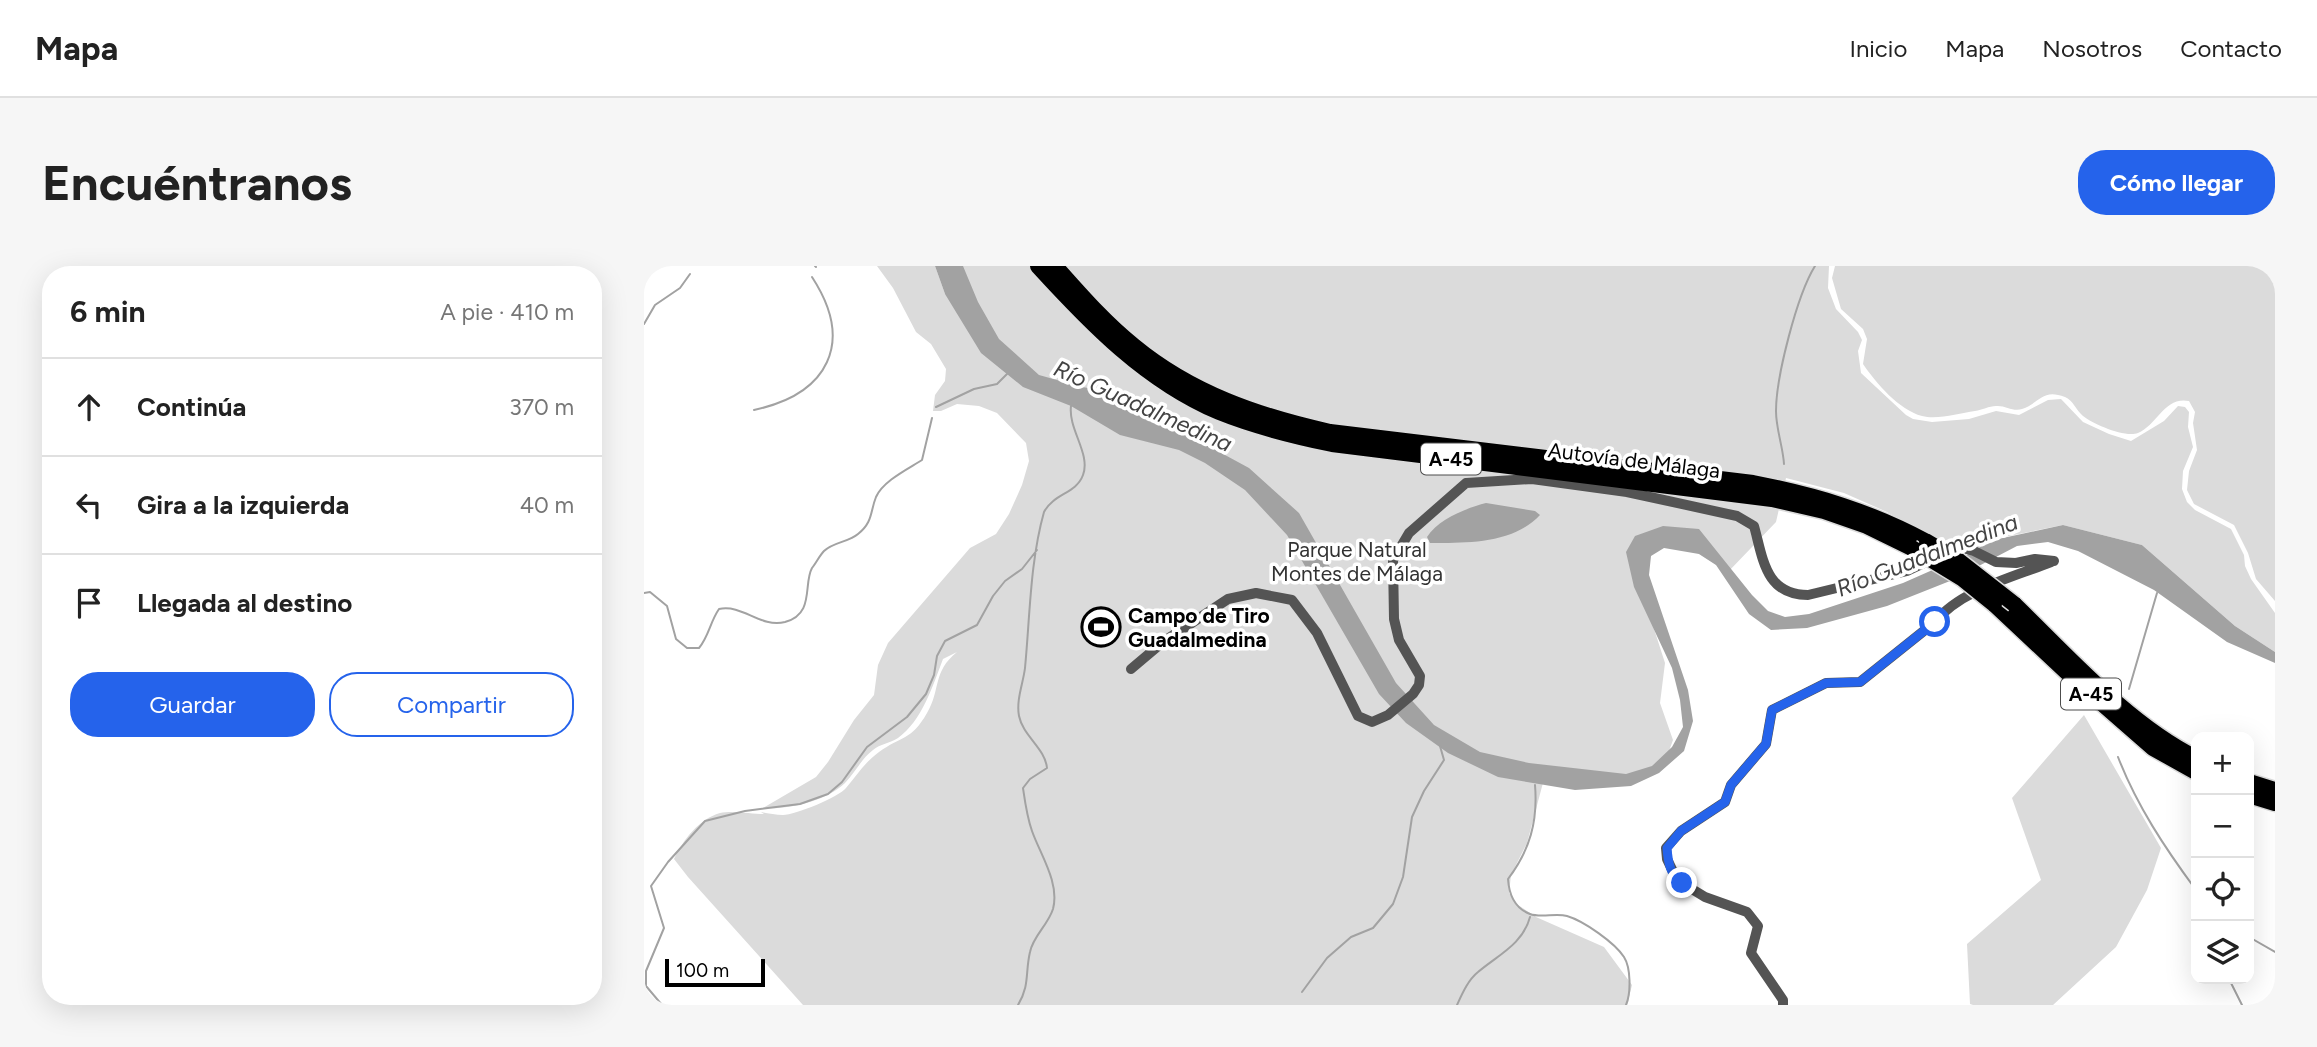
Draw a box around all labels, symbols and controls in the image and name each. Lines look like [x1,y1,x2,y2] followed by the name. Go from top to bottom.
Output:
[35,29,118,68] text: Mapa
[1849,34,1907,63] text: Inicio
[1945,34,2004,63] text: Mapa
[2042,34,2142,63] text: Nosotros
[2180,34,2282,63] text: Contacto
[2078,150,2275,215] button: Cómo llegar
[42,153,352,212] text: Encuéntranos
[70,293,146,330] text: 6 min
[440,298,574,326] text: A pie · 410 m
[1050,354,1236,458] water label: Río Guadalmedina
[70,388,108,426] icon: ahead
[137,391,246,423] text: Continúa
[509,393,574,421] text: 370 m
[1547,437,1721,483] street label: Autovía de Málaga
[1421,444,1481,475] road number: A-45
[70,486,108,524] icon: left
[137,489,349,521] text: Gira a la izquierda
[520,491,574,519] text: 40 m
[1832,508,2022,602] water label: Río Guadalmedina
[1271,537,1443,586] park label: Parque Natural Montes de Málaga
[70,584,108,622] icon: arrive
[137,587,352,619] text: Llegada al destino
[1128,603,1270,652] place label: Campo de Tiro Guadalmedina
[1080,606,1122,648] sports icon: Campo de Tiro Guadalmedina
[1919,606,1950,637] route start
[70,672,315,737] button: Guardar
[329,672,574,737] button: Compartir
[2061,678,2121,710] road number: A-45
[2191,732,2254,984] map controls
[2191,732,2254,795] button: +
[2191,795,2254,858] button: −
[2191,858,2254,921] button: locate
[1666,867,1697,898] route end
[2191,921,2254,984] button: layers
[665,956,765,988] scale bar
[676,959,729,982] text: 100 m

